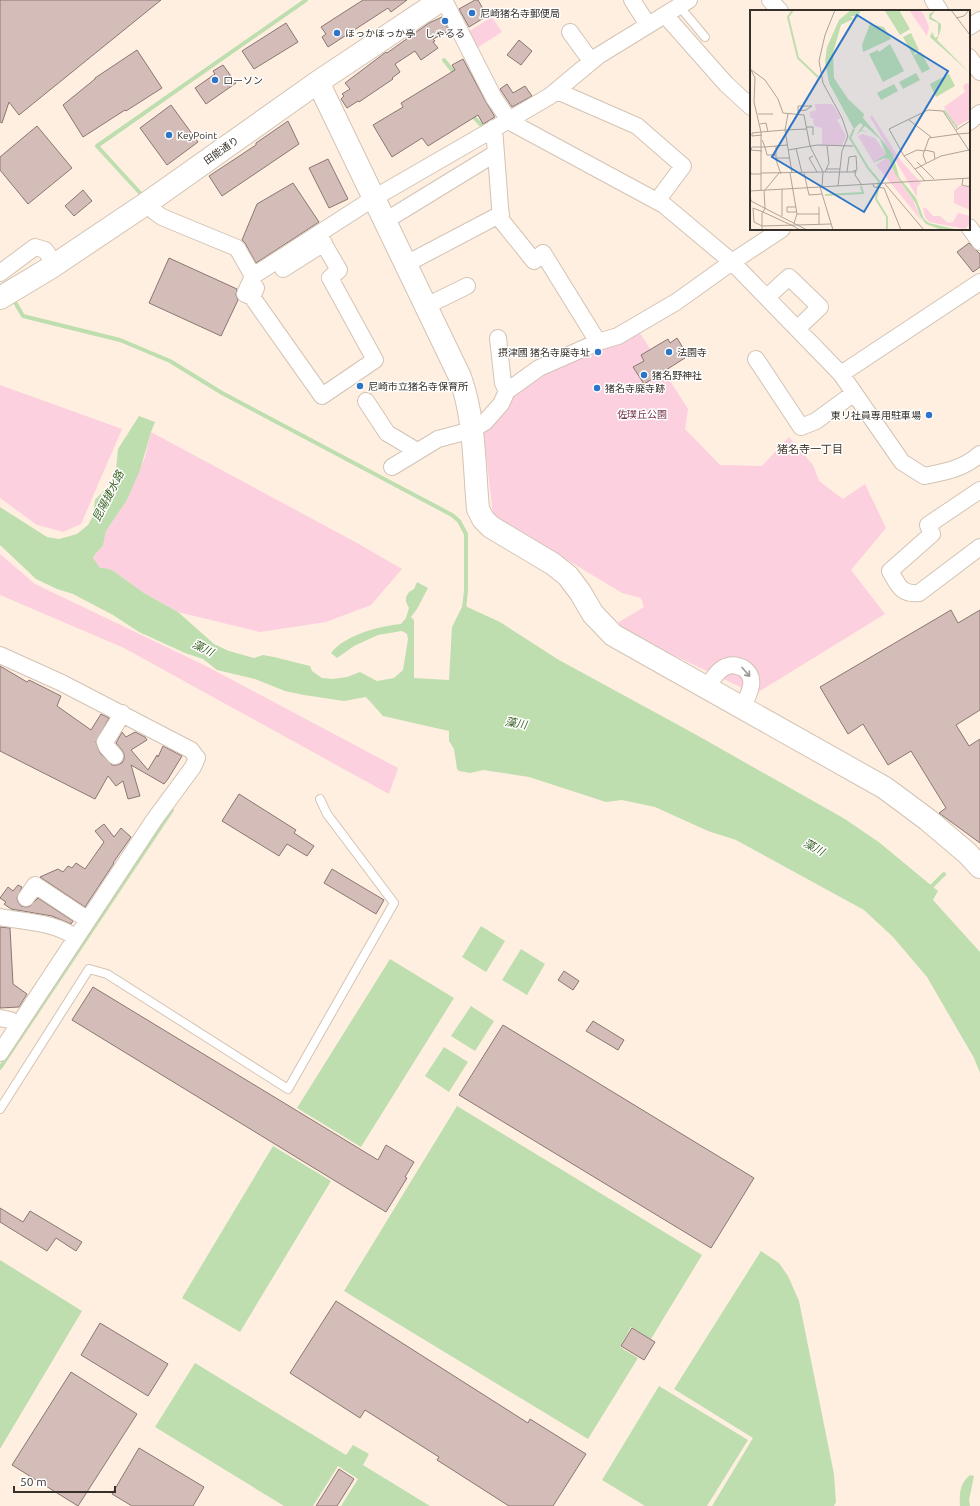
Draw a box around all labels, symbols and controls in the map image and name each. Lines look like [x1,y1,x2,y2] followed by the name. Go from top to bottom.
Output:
[467,8,477,18] marker: 尼崎猪名寺郵便局
[480,8,560,19] place label: 尼崎猪名寺郵便局
[750,10,970,230] inset map
[440,16,450,26] marker: しゃるる
[332,28,342,38] marker: ほっかほっか亭
[345,28,415,39] place label: ほっかほっか亭
[425,28,465,39] place label: しゃるる
[210,75,220,85] marker: ローソン
[223,75,263,86] place label: ローソン
[164,130,174,140] marker: KeyPoint
[177,130,217,141] place label: KeyPoint
[202,134,241,166] street label: 田能通り
[498,347,590,358] place label: 摂津國 猪名寺廃寺址
[593,347,603,357] marker: 摂津國 猪名寺廃寺址
[664,347,674,357] marker: 法園寺
[677,347,707,358] place label: 法園寺
[639,370,649,380] marker: 猪名野神社
[652,370,702,381] place label: 猪名野神社
[355,381,365,391] marker: 尼崎市立猪名寺保育所
[368,381,468,392] place label: 尼崎市立猪名寺保育所
[592,383,602,393] marker: 猪名寺廃寺跡
[605,383,665,394] place label: 猪名寺廃寺跡
[617,409,667,420] park label: 佐璞丘公園
[831,410,921,421] place label: 東リ社員専用駐車場
[924,410,934,420] marker: 東リ社員専用駐車場
[777,443,843,455] district label: 猪名寺一丁目
[90,468,126,523] water label: 昆陽捷水路
[190,638,216,659] water label: 藻川
[741,667,750,678] one-way arrow
[504,715,529,731] water label: 藻川
[801,836,827,858] water label: 藻川
[14,1468,115,1494] scale bar
[20,1475,47,1488] text: 50 m

